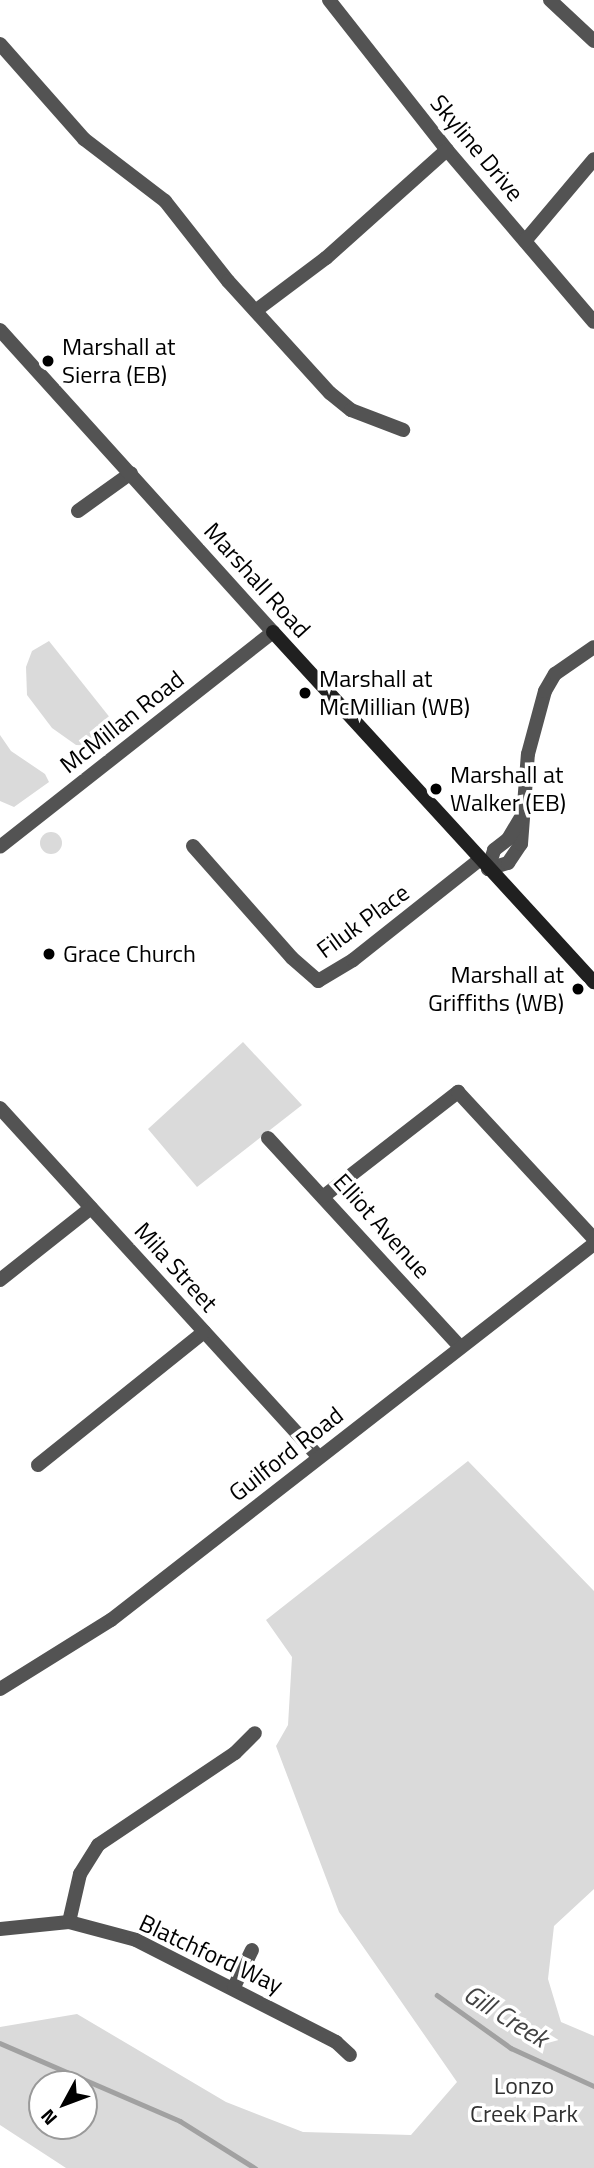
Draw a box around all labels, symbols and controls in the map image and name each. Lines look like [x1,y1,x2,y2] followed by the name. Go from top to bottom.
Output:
[424,89,530,207] street label: Skyline Drive
[62,333,175,389] place label: Marshall at Sierra (EB)
[40,353,56,369] marker: Marshall at Sierra (EB)
[198,517,316,643] street label: Marshall Road
[54,665,190,779] street label: McMillan Road
[319,665,470,721] place label: Marshall at McMillian (WB)
[297,685,313,701] marker: Marshall at McMillian (WB)
[450,761,566,817] place label: Marshall at Walker (EB)
[428,781,444,797] marker: Marshall at Walker (EB)
[311,878,415,964] street label: Filuk Place
[63,940,196,968] place label: Grace Church
[41,946,57,962] marker: Grace Church
[428,961,564,1017] place label: Marshall at Griffiths (WB)
[570,981,586,997] marker: Marshall at Griffiths (WB)
[327,1168,437,1284] street label: Elliot Avenue
[128,1216,224,1318] street label: Mila Street
[223,1401,349,1507] street label: Guilford Road
[135,1908,287,2000] street label: Blatchford Way
[458,1978,554,2054] water label: Gill Creek
[28,2070,98,2140] north arrow
[470,2072,578,2128] park label: Lonzo Creek Park
[33,2103,64,2132] text: N

